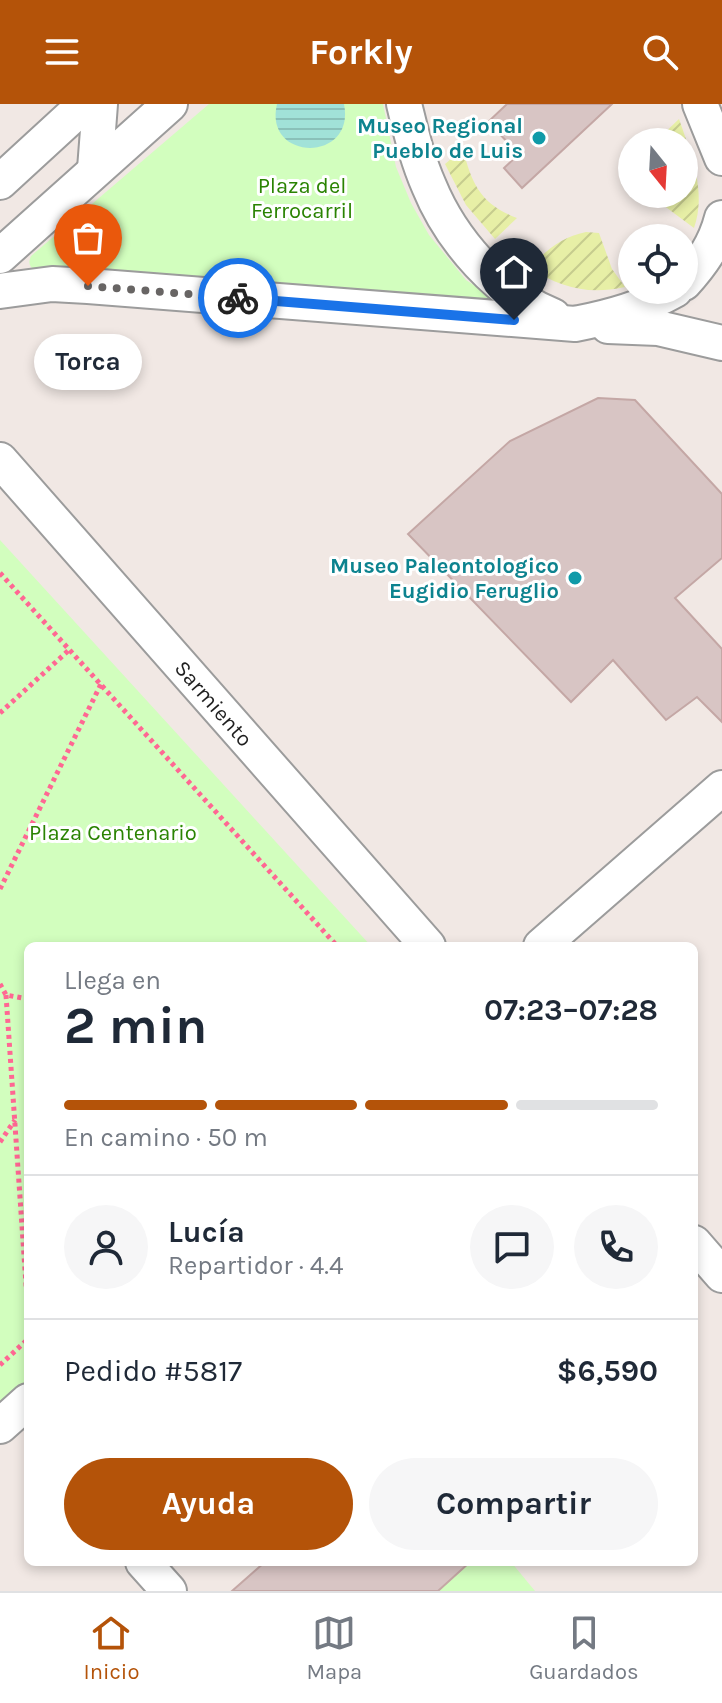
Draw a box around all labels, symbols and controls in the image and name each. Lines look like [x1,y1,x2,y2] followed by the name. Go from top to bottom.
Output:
[40,30,84,74] icon: menu
[638,30,682,74] icon: search
[309,31,413,73] text: Forkly
[357,113,523,164] place label: Museo Regional Pueblo de Luis
[618,128,698,208] north arrow
[618,128,698,304] map controls
[530,129,548,147] marker: Museo Regional Pueblo de Luis
[251,173,353,224] park label: Plaza del Ferrocarril
[54,204,122,286] pin
[66,216,110,260] icon: bag
[618,224,698,304] button: locate
[480,238,548,320] pin
[492,250,536,294] icon: home
[198,258,278,338] courier
[216,276,260,320] icon: bike
[34,334,142,390] callout: Torca
[55,346,121,377] text: Torca
[330,553,559,604] place label: Museo Paleontologico Eugidio Feruglio
[566,569,584,587] marker: Museo Paleontologico Eugidio Feruglio
[169,655,258,752] street label: Sarmiento
[29,820,197,846] park label: Plaza Centenario
[64,965,161,996] text: Llega en
[484,992,658,1028] text: 07:23–07:28
[64,995,207,1056] text: 2 min
[64,1122,268,1153] text: En camino · 50 m
[64,1205,148,1289] button: person
[470,1205,554,1289] button: chat
[574,1205,658,1289] button: phone
[168,1214,245,1250] text: Lucía
[168,1250,343,1281] text: Repartidor · 4.4
[64,1353,242,1389] text: Pedido #5817
[557,1353,658,1389] text: $6,590
[64,1458,353,1550] button: Ayuda
[369,1458,658,1550] button: Compartir
[84,1611,139,1685] tab: Inicio
[306,1611,362,1685] tab: Mapa
[529,1611,638,1685] tab: Guardados

